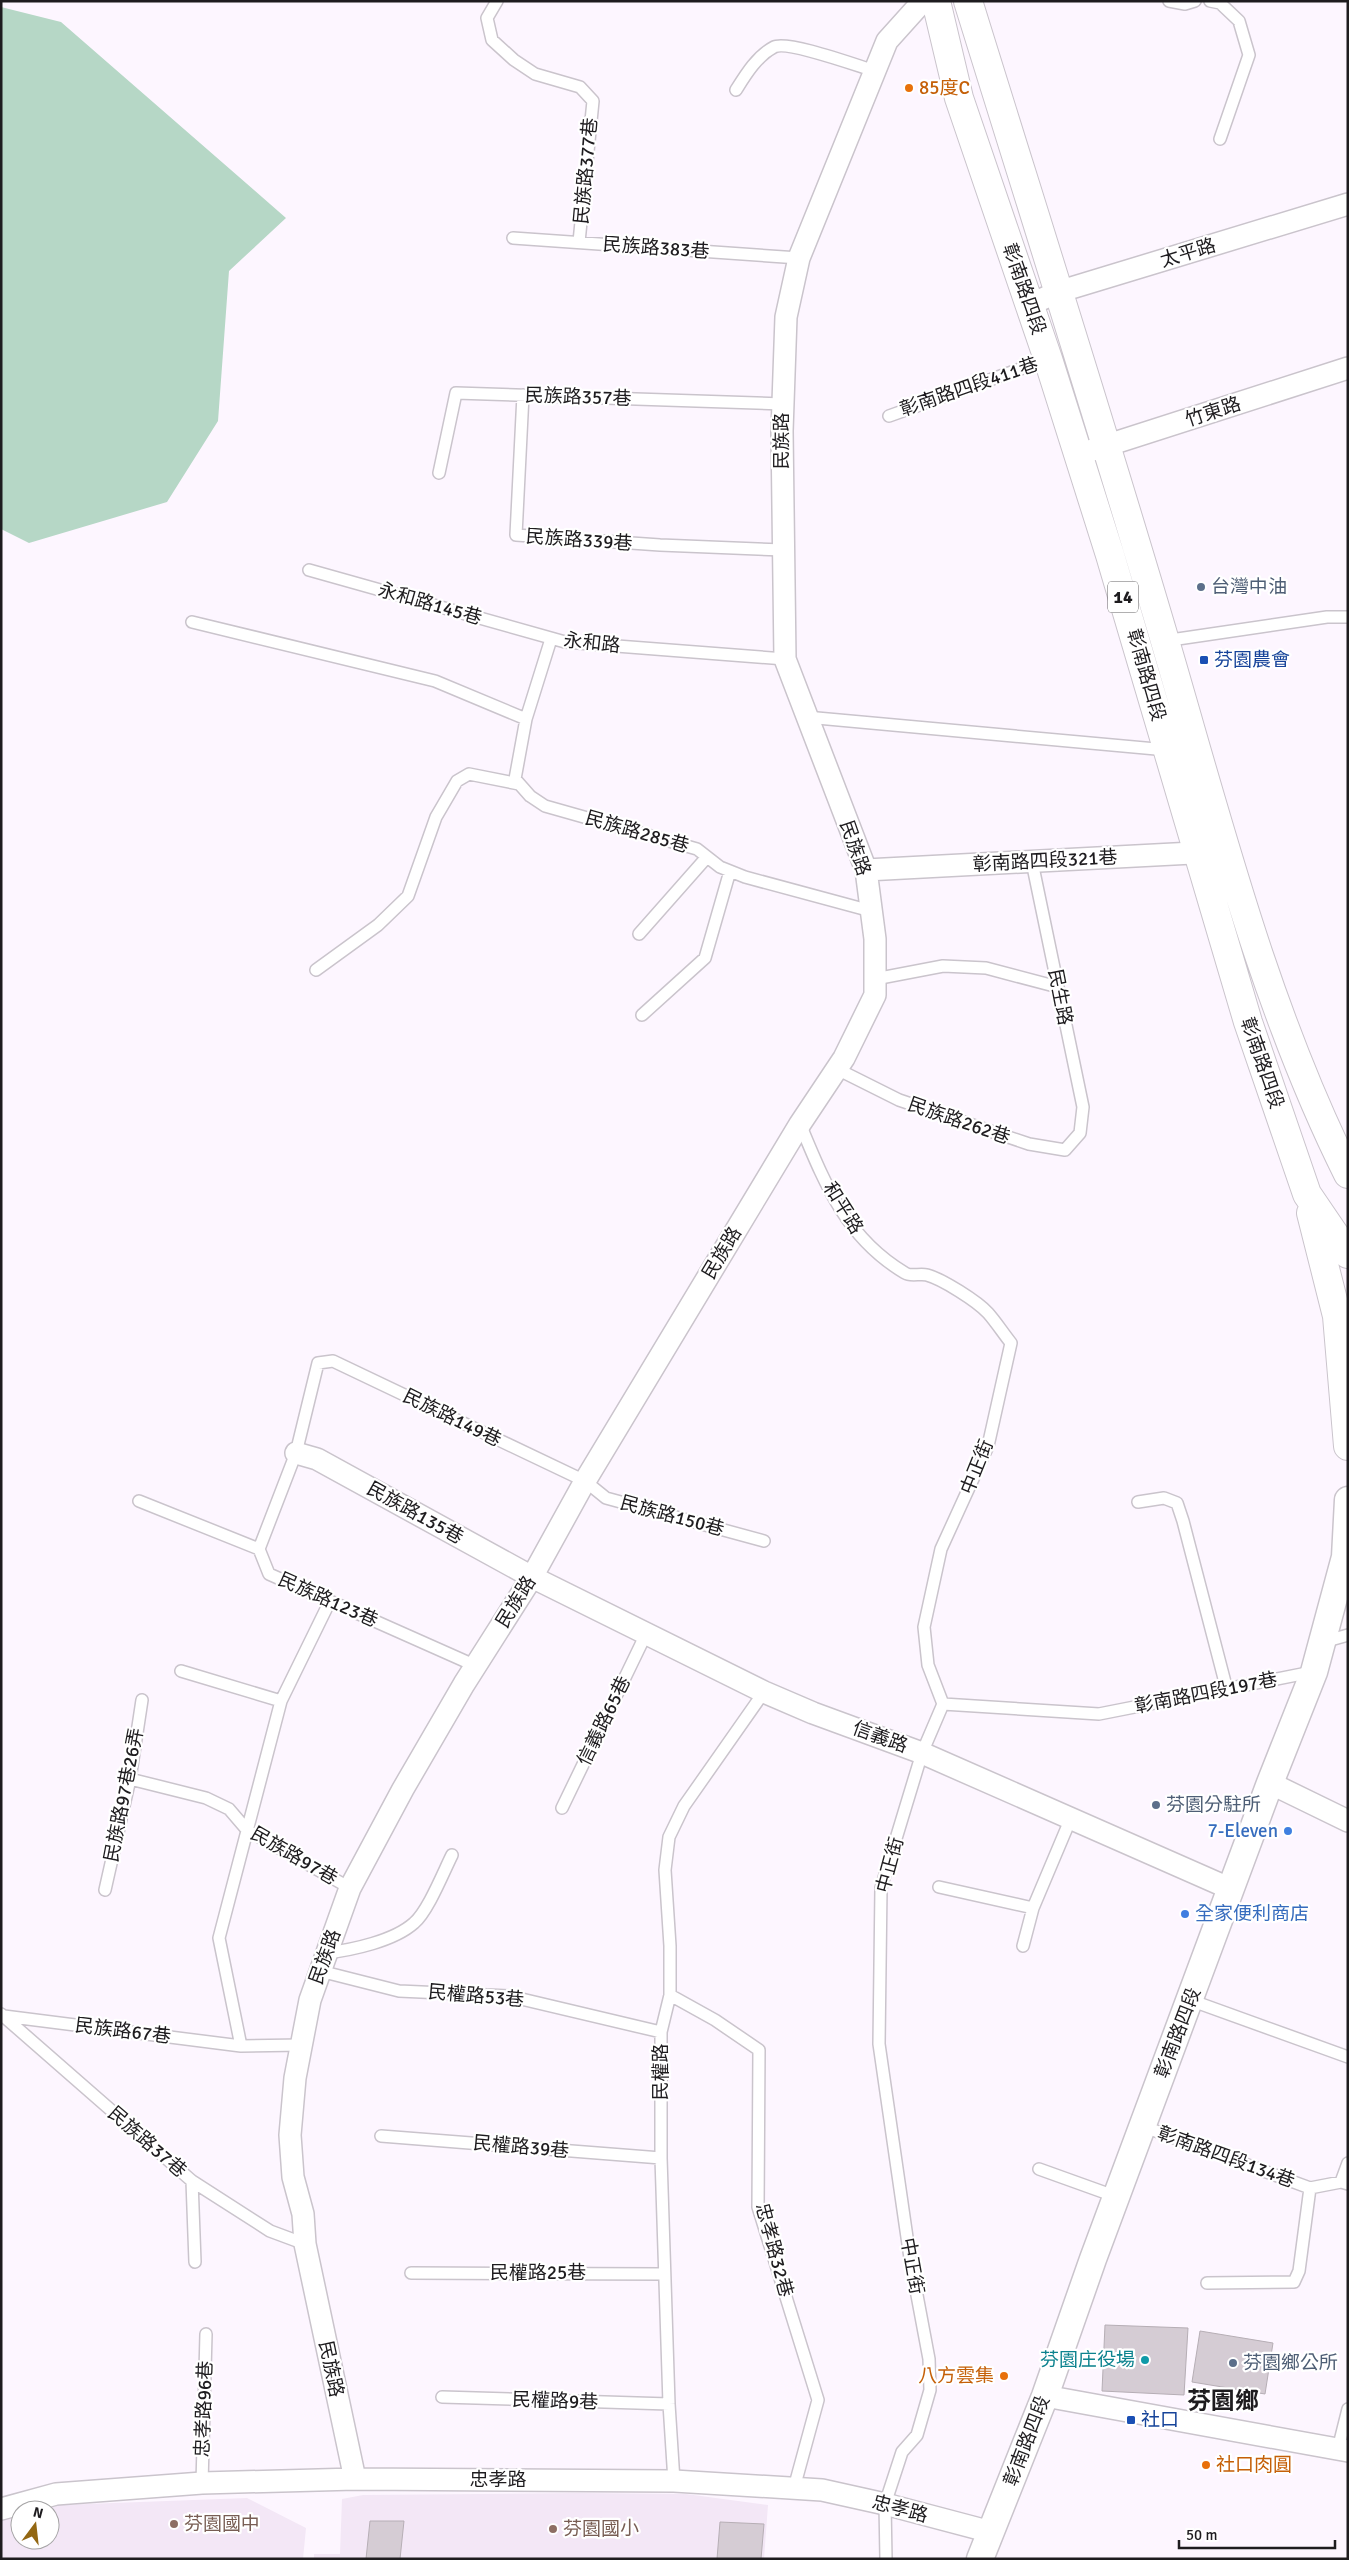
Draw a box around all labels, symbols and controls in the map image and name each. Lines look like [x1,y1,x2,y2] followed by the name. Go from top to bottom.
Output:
[919,76,970,100] place label: 85度C
[903,82,915,94] marker: 85度C
[569,117,603,225] street label: 民族路377巷
[602,232,710,264] street label: 民族路383巷
[1157,233,1219,273] street label: 太平路
[997,240,1051,338] street label: 彰南路四段
[897,352,1041,422] street label: 彰南路四段411巷
[524,383,632,411] street label: 民族路357巷
[1182,392,1244,432] street label: 竹東路
[770,412,794,470] street label: 民族路
[525,524,633,556] street label: 民族路339巷
[1211,575,1287,599] place label: 台灣中油
[375,578,485,630] street label: 永和路145巷
[1195,581,1207,593] marker: 台灣中油
[1108,582,1138,612] road number: 14
[1121,626,1171,724] street label: 彰南路四段
[562,628,622,658] street label: 永和路
[1214,648,1290,672] place label: 芬園農會
[1198,654,1210,666] marker: 芬園農會
[582,806,692,858] street label: 民族路285巷
[834,817,876,879] street label: 民族路
[972,845,1118,877] street label: 彰南路四段321巷
[1043,967,1077,1027] street label: 民生路
[1235,1014,1289,1112] street label: 彰南路四段
[905,1092,1013,1150] street label: 民族路262巷
[818,1177,868,1239] street label: 和平路
[697,1222,747,1284] street label: 民族路
[399,1384,505,1452] street label: 民族路149巷
[955,1436,999,1498] street label: 中正街
[362,1477,468,1549] street label: 民族路135巷
[617,1491,727,1541] street label: 民族路150巷
[274,1567,382,1633] street label: 民族路123巷
[491,1571,541,1633] street label: 民族路
[1133,1667,1279,1719] street label: 彰南路四段197巷
[572,1672,636,1770] street label: 信義路65巷
[849,1716,911,1758] street label: 信義路
[99,1726,149,1864] street label: 民族路97巷26弄
[1166,1793,1261,1817] place label: 芬園分駐所
[1150,1799,1162,1811] marker: 芬園分駐所
[1207,1819,1278,1843] place label: 7-Eleven
[246,1821,342,1891] street label: 民族路97巷
[1282,1825,1294,1837] marker: 7-Eleven
[871,1834,909,1896] street label: 中正街
[1195,1902,1309,1926] place label: 全家便利商店
[1179,1908,1191,1920] marker: 全家便利商店
[304,1926,346,1988] street label: 民族路
[427,1980,525,2012] street label: 民權路53巷
[1150,1984,1206,2082] street label: 彰南路四段
[74,2013,172,2049] street label: 民族路67巷
[649,2043,673,2101] street label: 民權路
[103,2101,191,2183] street label: 民族路37巷
[1154,2121,1298,2193] street label: 彰南路四段134巷
[472,2131,570,2163] street label: 民權路39巷
[750,2200,798,2300] street label: 忠孝路32巷
[895,2236,929,2296] street label: 中正街
[490,2261,586,2285] street label: 民權路25巷
[313,2339,349,2399] street label: 民族路
[1040,2348,1135,2372] place label: 芬園庄役場
[1243,2351,1338,2375] place label: 芬園鄉公所
[1139,2354,1151,2366] marker: 芬園庄役場
[1227,2357,1239,2369] marker: 芬園鄉公所
[190,2360,218,2458] street label: 忠孝路96巷
[918,2364,994,2388] place label: 八方雲集
[998,2370,1010,2382] marker: 八方雲集
[1187,2386,1259,2416] district label: 芬園鄉
[511,2388,599,2414] street label: 民權路9巷
[999,2392,1055,2490] street label: 彰南路四段
[1141,2408,1179,2432] place label: 社口
[1125,2414,1137,2426] marker: 社口
[1216,2453,1292,2477] place label: 社口肉圓
[1200,2459,1212,2471] marker: 社口肉圓
[469,2468,527,2492] street label: 忠孝路
[869,2490,931,2528] street label: 忠孝路
[10,2500,60,2550] north arrow
[31,2503,45,2522] text: N
[184,2512,260,2536] place label: 芬園國中
[563,2517,639,2541] place label: 芬園國小
[168,2518,180,2530] marker: 芬園國中
[1179,2518,1335,2550] scale bar
[547,2523,559,2535] marker: 芬園國小
[1186,2526,1217,2544] text: 50 m

